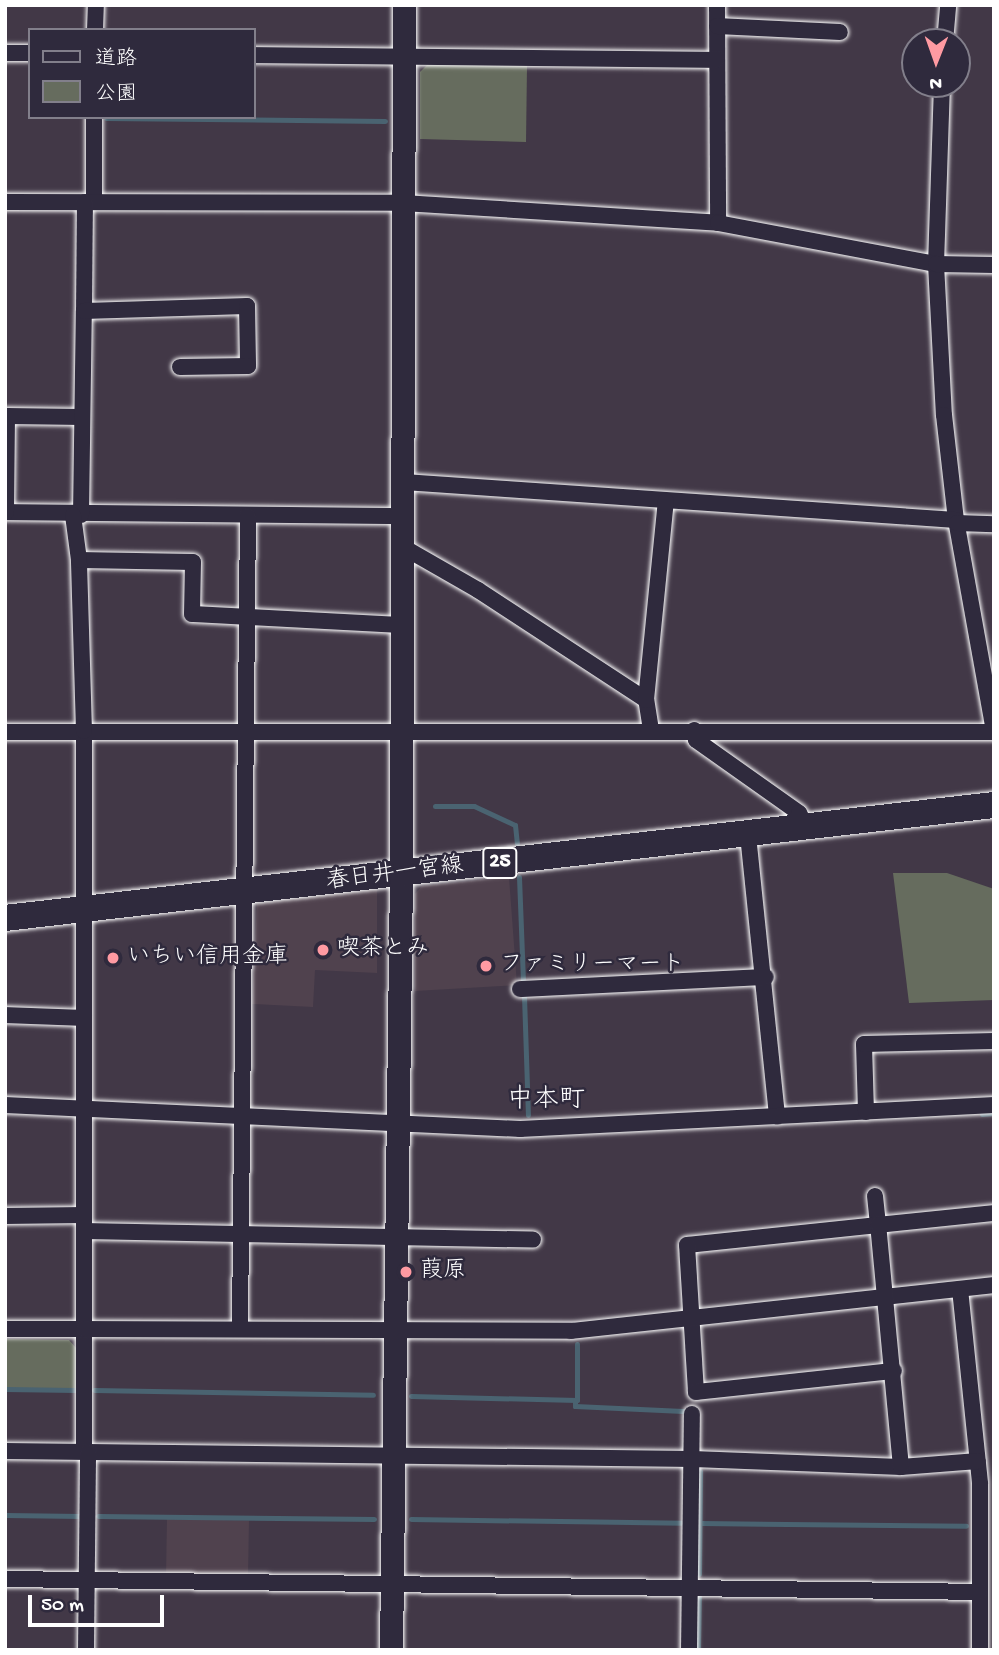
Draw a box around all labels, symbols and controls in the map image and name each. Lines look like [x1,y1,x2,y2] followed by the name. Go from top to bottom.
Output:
[28,28,256,119] legend
[901,28,971,98] north arrow
[95,48,137,73] text: 道路
[929,71,942,94] text: N
[95,83,137,108] text: 公園
[481,846,519,880] road number: 25
[325,853,465,897] street label: 春日井一宮線
[337,936,429,964] place label: 喫茶とみ
[315,942,331,958] marker: 喫茶とみ
[127,944,288,972] place label: いちい信用金庫
[105,950,121,966] marker: いちい信用金庫
[500,952,684,980] place label: ファミリーマート
[478,958,494,974] marker: ファミリーマート
[507,1086,585,1118] district label: 中本町
[420,1258,466,1286] place label: 葭原
[398,1264,414,1280] marker: 葭原
[32,1582,168,1626] scale bar
[41,1594,84,1619] text: 50 m

